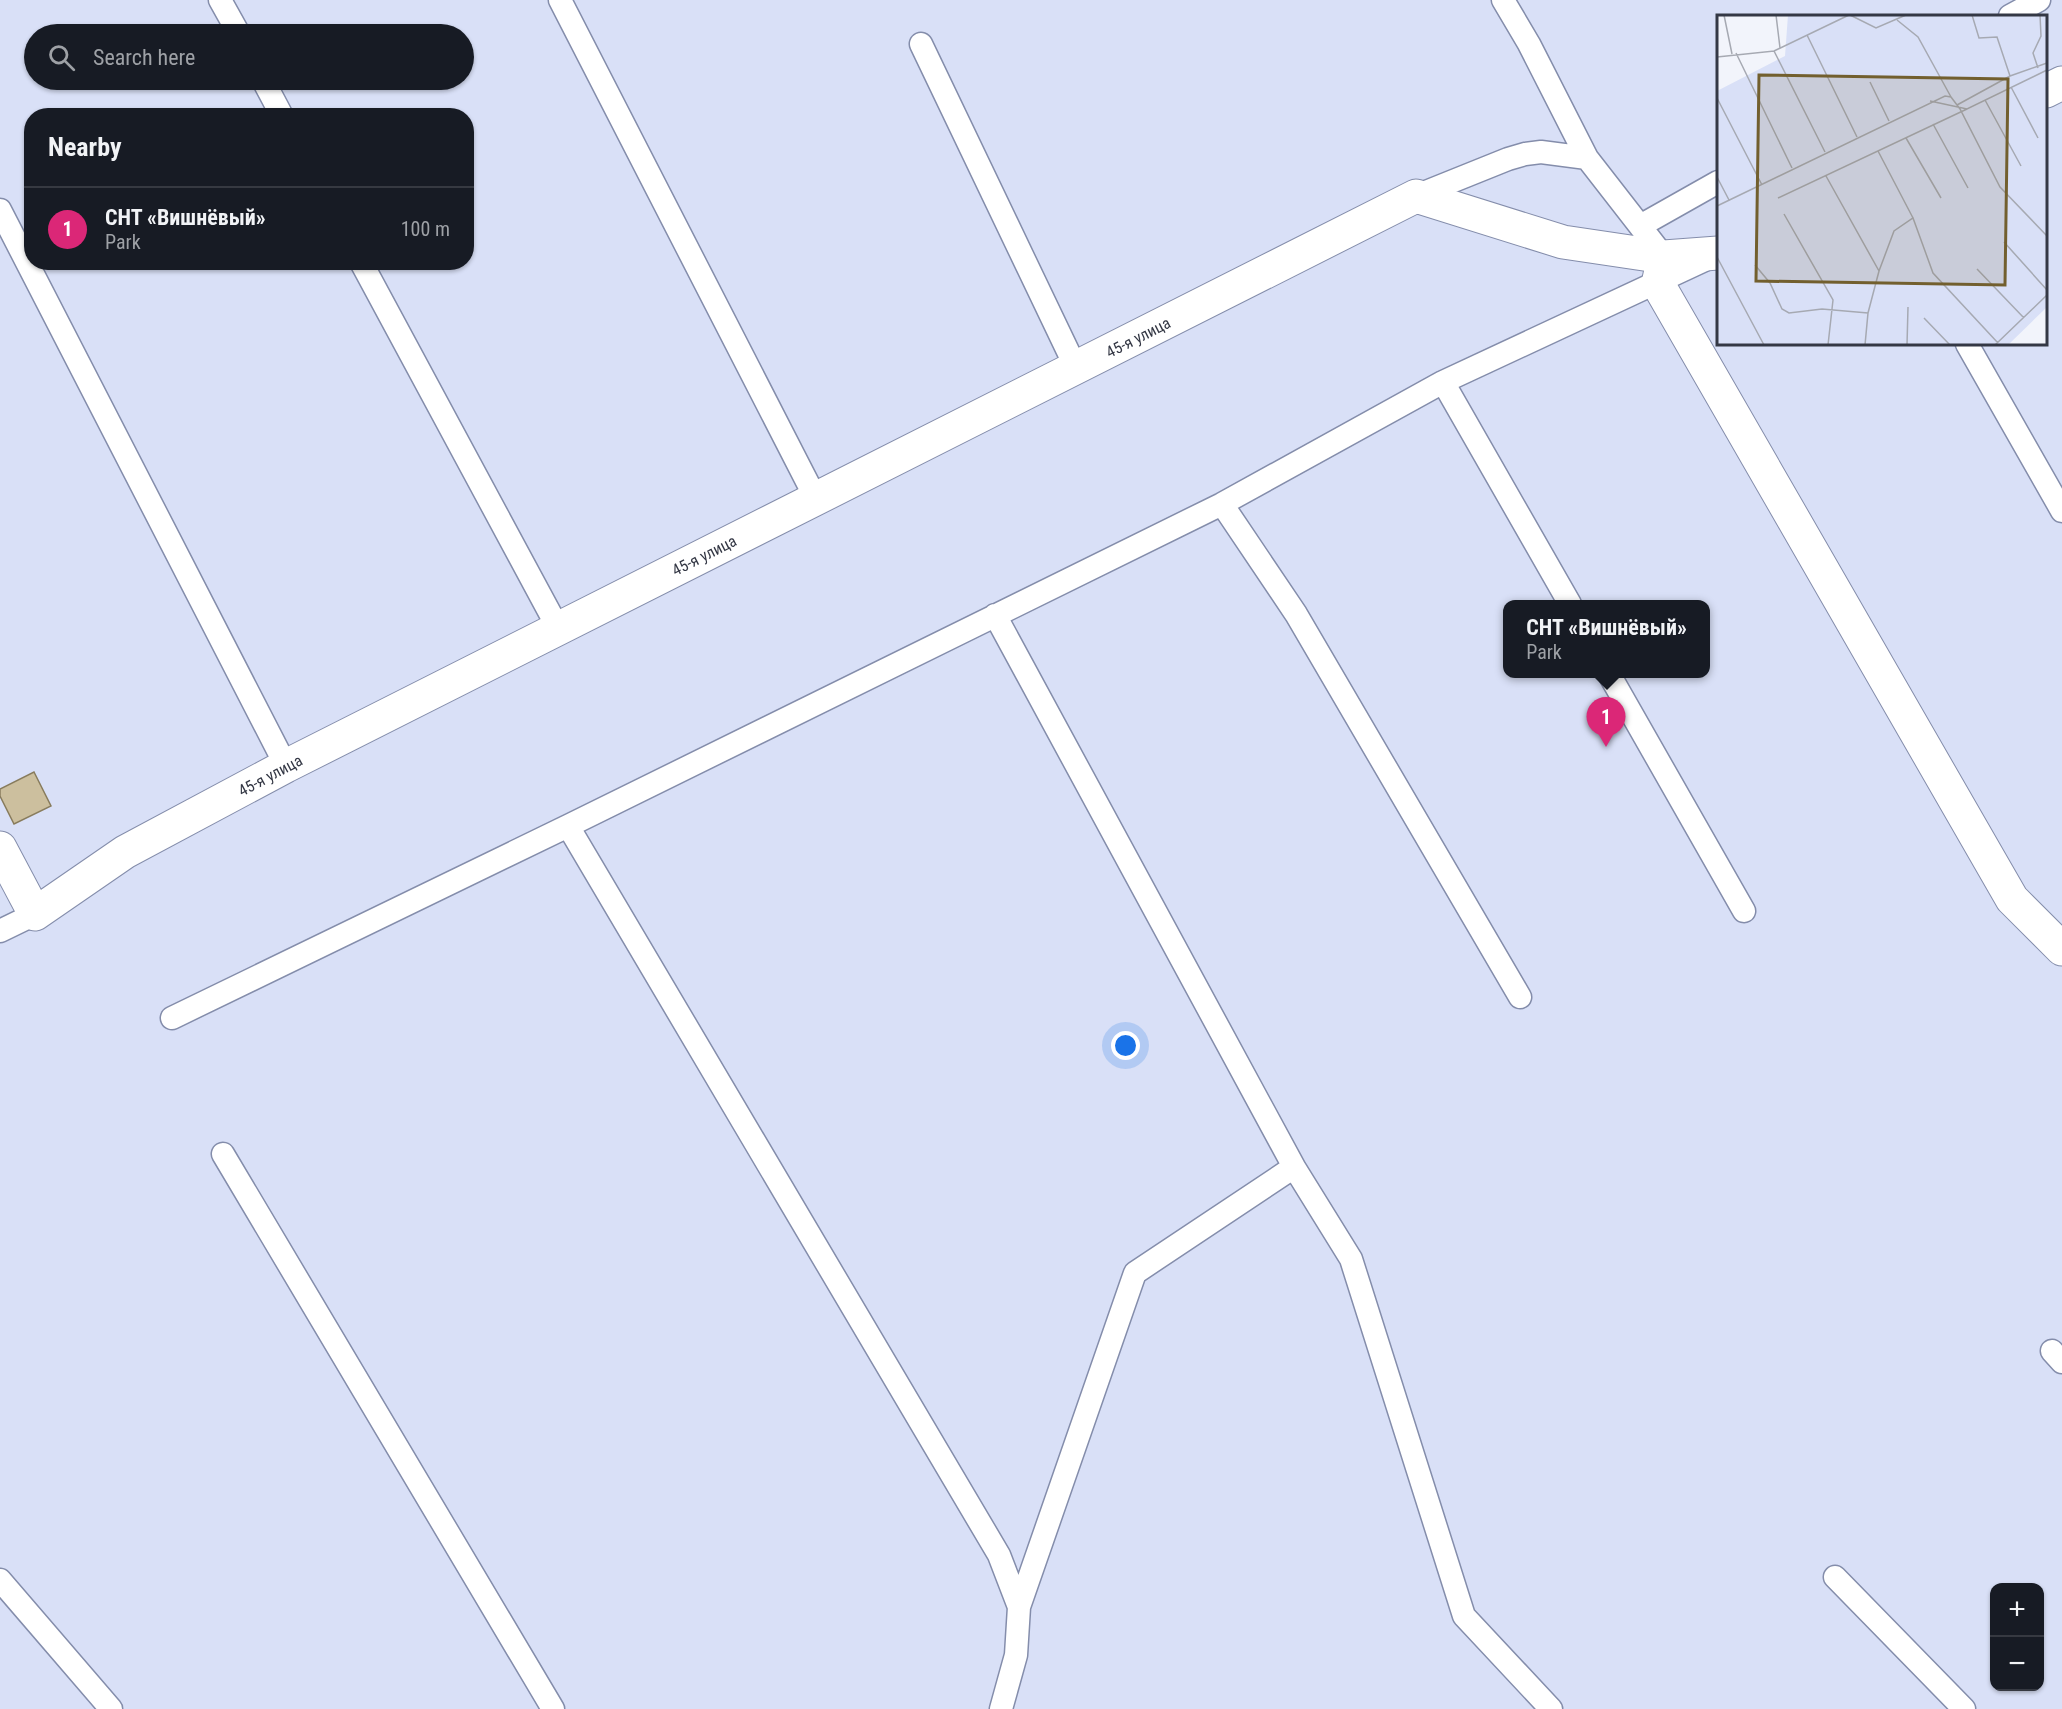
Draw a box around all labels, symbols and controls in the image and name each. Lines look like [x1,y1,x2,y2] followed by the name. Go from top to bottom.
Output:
[1717,15,2047,345] inset map
[24,24,474,90] search box
[45,41,78,74] icon: search
[93,45,195,70] text: Search here
[48,132,122,162] text: Nearby
[105,205,266,230] text: СНТ «Вишнёвый»
[62,217,73,241] text: 1
[401,217,450,241] text: 100 m
[105,230,141,254] text: Park
[1103,313,1174,362] street label: 45-я улица
[669,531,740,580] street label: 45-я улица
[1503,600,1710,678] popup
[1526,615,1687,640] text: СНТ «Вишнёвый»
[1526,640,1562,664] text: Park
[1586,698,1626,747] pin: 1
[235,751,306,800] street label: 45-я улица
[1111,1031,1140,1060] your location
[1990,1583,2044,1691] map controls
[1990,1583,2044,1637] button: +
[1990,1637,2044,1691] button: −

